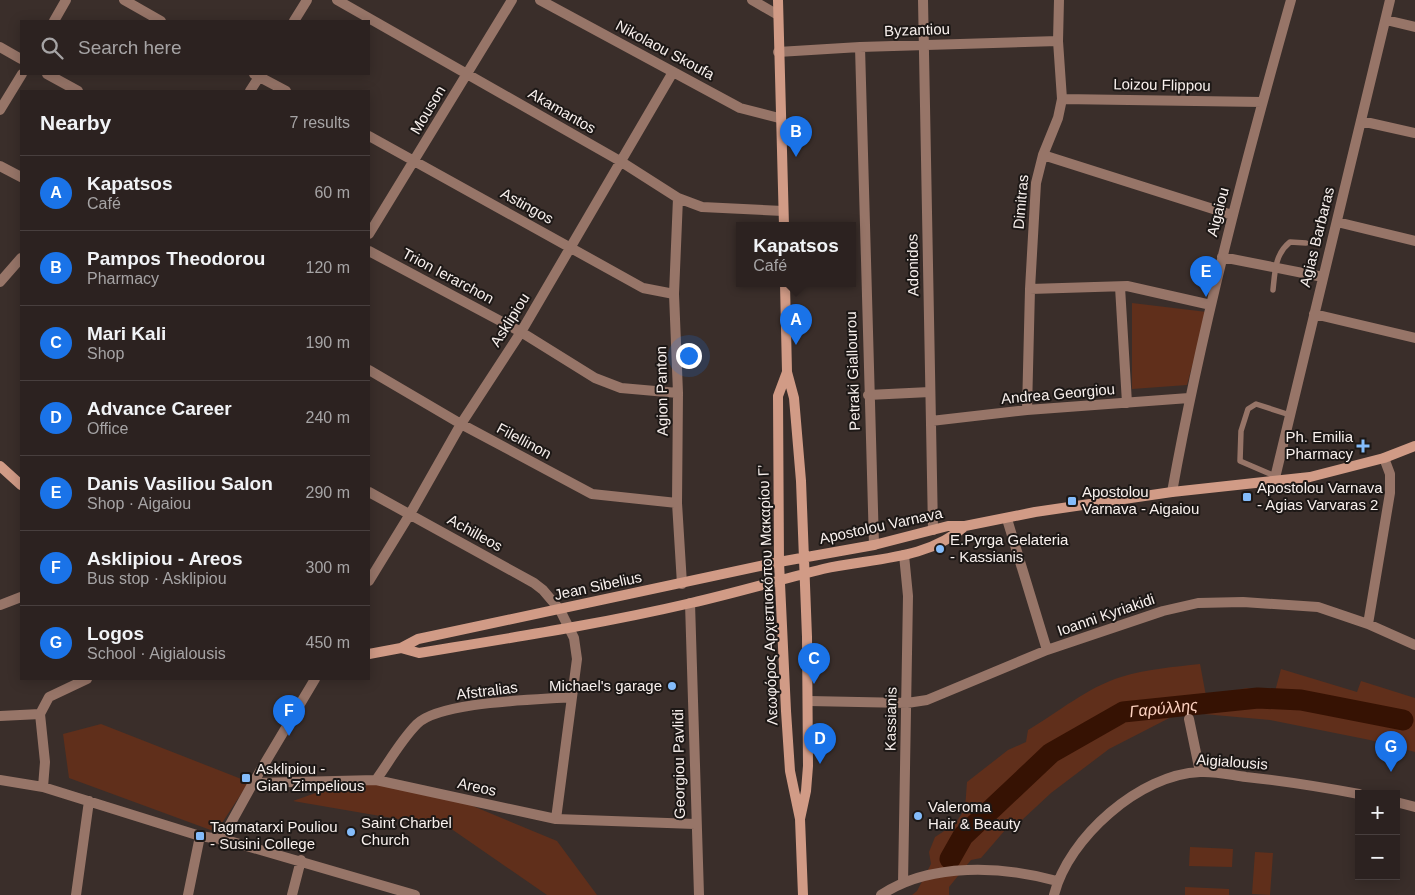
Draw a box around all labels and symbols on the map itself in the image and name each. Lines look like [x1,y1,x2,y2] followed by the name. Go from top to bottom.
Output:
[613,16,718,83] street label: Nikolaou Skoufa
[884,20,950,39] street label: Byzantiou
[1113,75,1211,94] street label: Loizou Flippou
[407,82,449,137] street label: Mouson
[526,84,599,137] street label: Akamantos
[780,116,812,157] pin: B
[1010,174,1031,230] street label: Dimitras
[498,184,557,227] street label: Astingos
[1296,185,1337,289] street label: Agias Barbaras
[1203,186,1232,238] street label: Aigaiou
[903,234,922,296] street label: Adonidos
[400,244,497,307] street label: Trion Ierarchon
[1190,256,1222,297] pin: E
[486,290,533,350] street label: Asklipiou
[780,304,812,345] pin: A
[842,311,863,431] street label: Petraki Giallourou
[676,343,702,369] your location
[652,346,671,436] street label: Agion Panton
[1000,380,1116,407] street label: Andrea Georgiou
[494,419,554,462] street label: Filellinon
[1285,428,1354,462] place label: Ph. Emilia Pharmacy
[1357,440,1369,452] marker: Ph. Emilia Pharmacy
[754,464,781,726] street label: Λεωφόρος Αρχιεπισκόπου Μακαρίου Γ’
[1257,479,1383,513] place label: Apostolou Varnava - Agias Varvaras 2
[1082,483,1199,517] place label: Apostolou Varnava - Aigaiou
[1241,491,1253,503] marker: Apostolou Varnava - Agias Varvaras 2
[1066,495,1078,507] marker: Apostolou Varnava - Aigaiou
[818,504,945,547] street label: Apostolou Varnava
[445,511,506,555] street label: Achilleos
[950,531,1069,565] place label: E.Pyrga Gelateria - Kassianis
[934,543,946,555] marker: E.Pyrga Gelateria - Kassianis
[552,568,643,603] street label: Jean Sibelius
[1055,590,1157,639] street label: Ioanni Kyriakidi
[798,643,830,684] pin: C
[549,677,662,694] place label: Michael's garage
[455,678,519,703] street label: Afstralias
[666,680,678,692] marker: Michael's garage
[881,687,900,751] street label: Kassianis
[273,695,305,736] pin: F
[1129,696,1199,720] water label: Γαρύλλης
[669,709,688,819] street label: Georgiou Pavlidi
[804,723,836,764] pin: D
[1375,731,1407,772] pin: G
[1196,751,1268,772] street label: Aigialousis
[256,760,364,794] place label: Asklipiou - Gian Zimpelious
[240,772,252,784] marker: Asklipiou - Gian Zimpelious
[456,774,498,799] street label: Areos
[928,798,1021,832] place label: Valeroma Hair & Beauty
[912,810,924,822] marker: Valeroma Hair & Beauty
[361,814,452,848] place label: Saint Charbel Church
[210,818,338,852] place label: Tagmatarxi Pouliou - Susini College
[345,826,357,838] marker: Saint Charbel Church
[194,830,206,842] marker: Tagmatarxi Pouliou - Susini College

